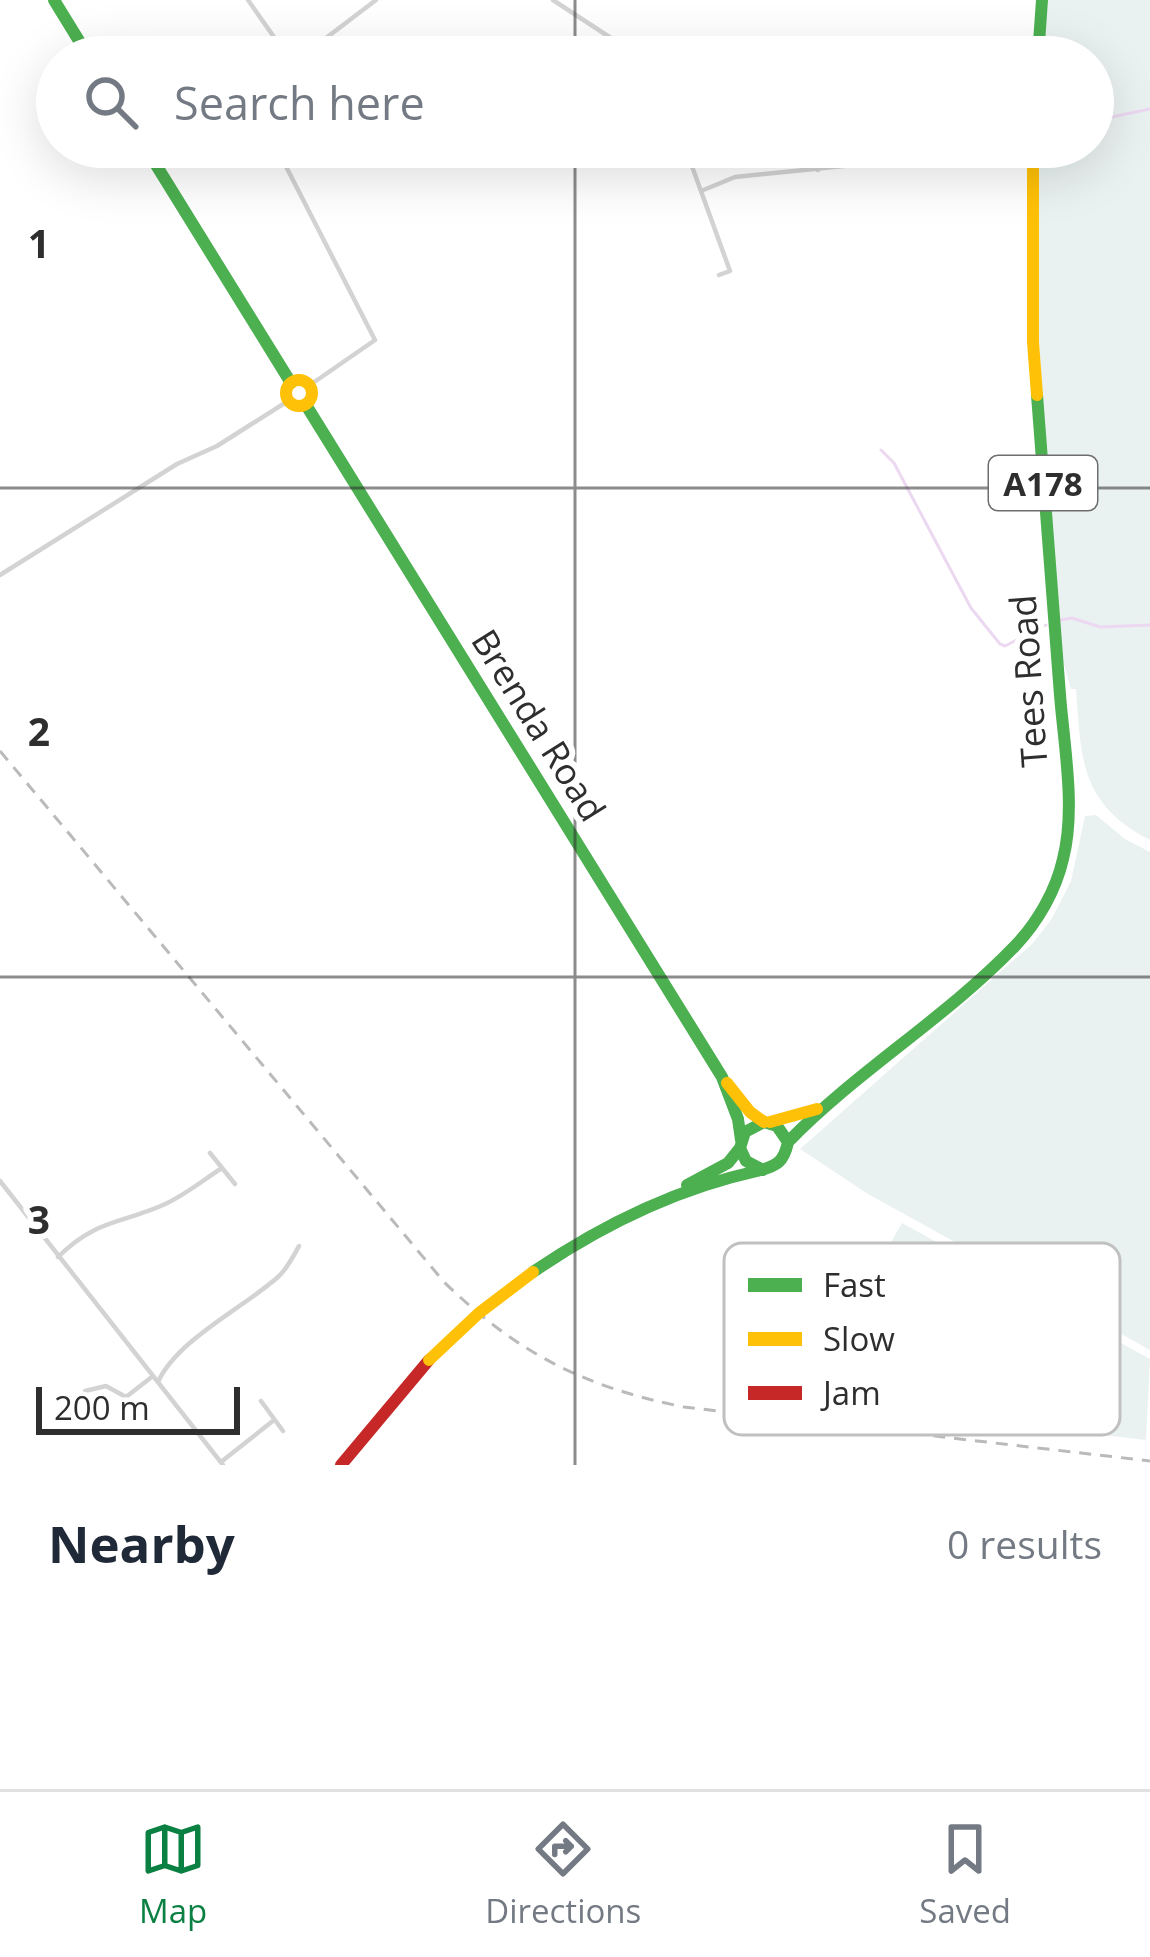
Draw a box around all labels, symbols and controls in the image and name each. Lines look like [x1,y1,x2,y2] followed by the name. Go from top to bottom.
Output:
[36,36,1114,168] search box
[78,69,144,135] icon: search
[174,72,425,133] text: Search here
[28,216,50,269] text: 1
[989,456,1097,510] road number: A178
[998,593,1058,769] street label: Tees Road
[461,620,617,830] street label: Brenda Road
[28,704,50,757] text: 2
[28,1192,50,1245] text: 3
[724,1243,1120,1435] legend
[823,1262,886,1307] text: Fast
[823,1316,895,1361] text: Slow
[820,1370,881,1415] text: Jam
[36,1381,240,1434] scale bar
[54,1385,150,1430] text: 200 m
[48,1508,235,1578] text: Nearby
[947,1517,1102,1570] text: 0 results
[139,1816,207,1933] tab: Map
[485,1816,641,1933] tab: Directions
[919,1816,1011,1933] tab: Saved

